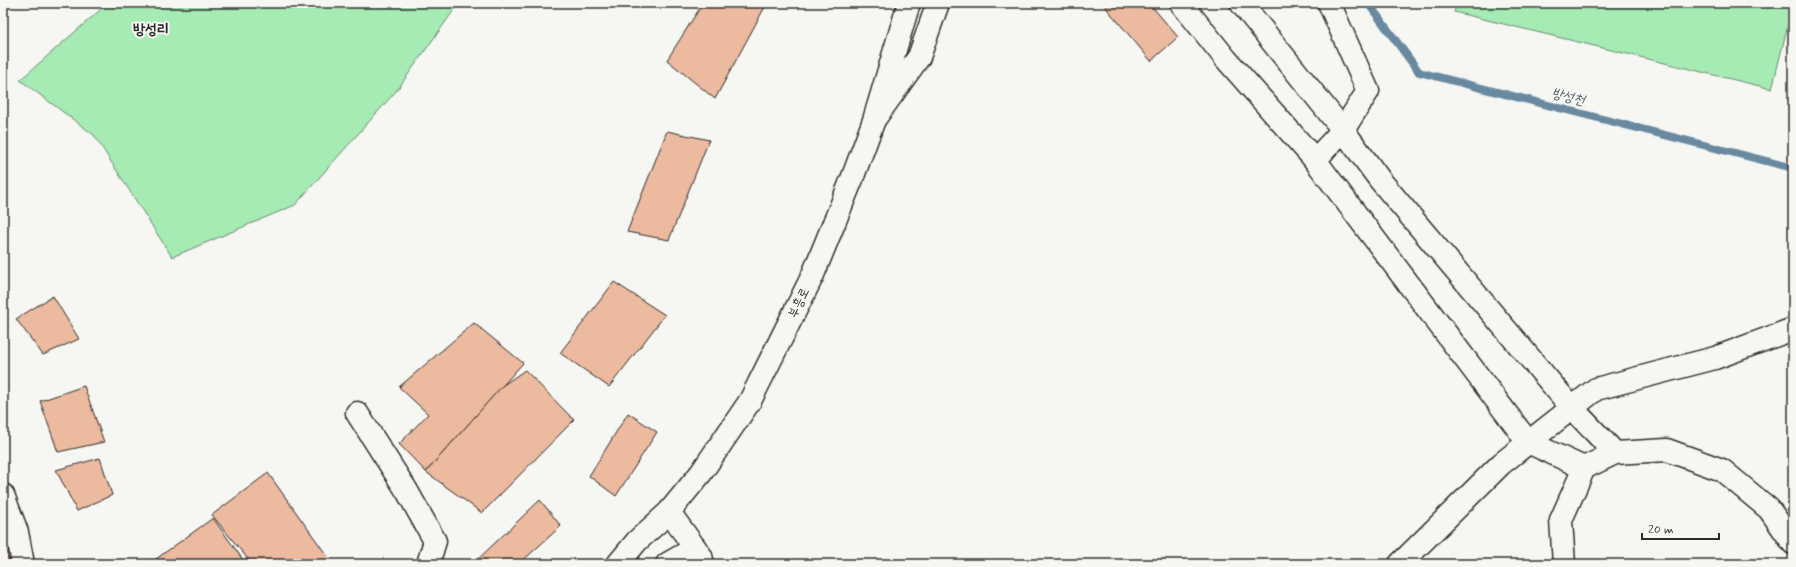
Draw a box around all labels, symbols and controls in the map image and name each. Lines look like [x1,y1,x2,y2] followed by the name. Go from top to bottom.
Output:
[133,20,169,40] district label: 방성리
[1549,84,1588,110] water label: 방성천
[784,285,814,321] street label: 부흥로
[1642,515,1719,541] scale bar
[1648,522,1674,538] text: 20 m

